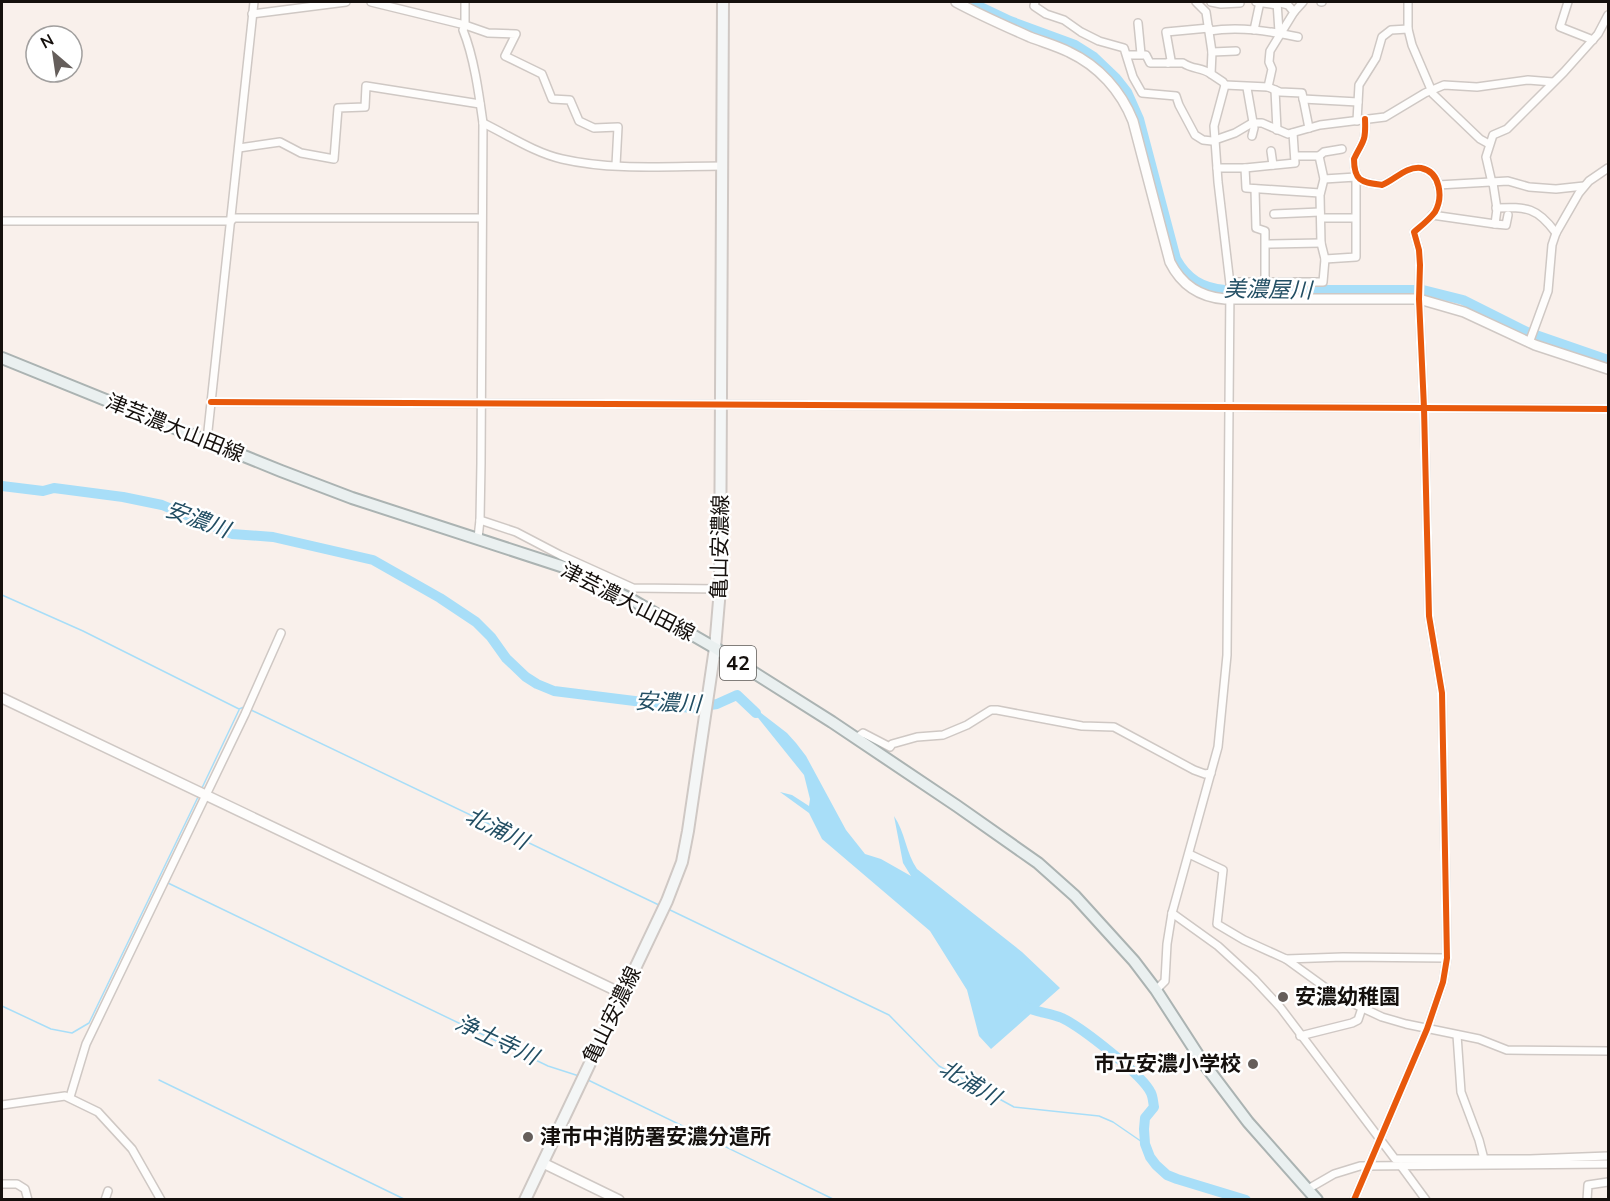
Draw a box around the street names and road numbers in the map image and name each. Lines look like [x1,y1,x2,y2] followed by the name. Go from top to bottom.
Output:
[102,387,248,469] street label: 津芸濃大山田線
[705,494,735,600] street label: 亀山安濃線
[556,556,700,648] street label: 津芸濃大山田線
[720,646,756,680] road number: 42
[576,962,648,1068] street label: 亀山安濃線

